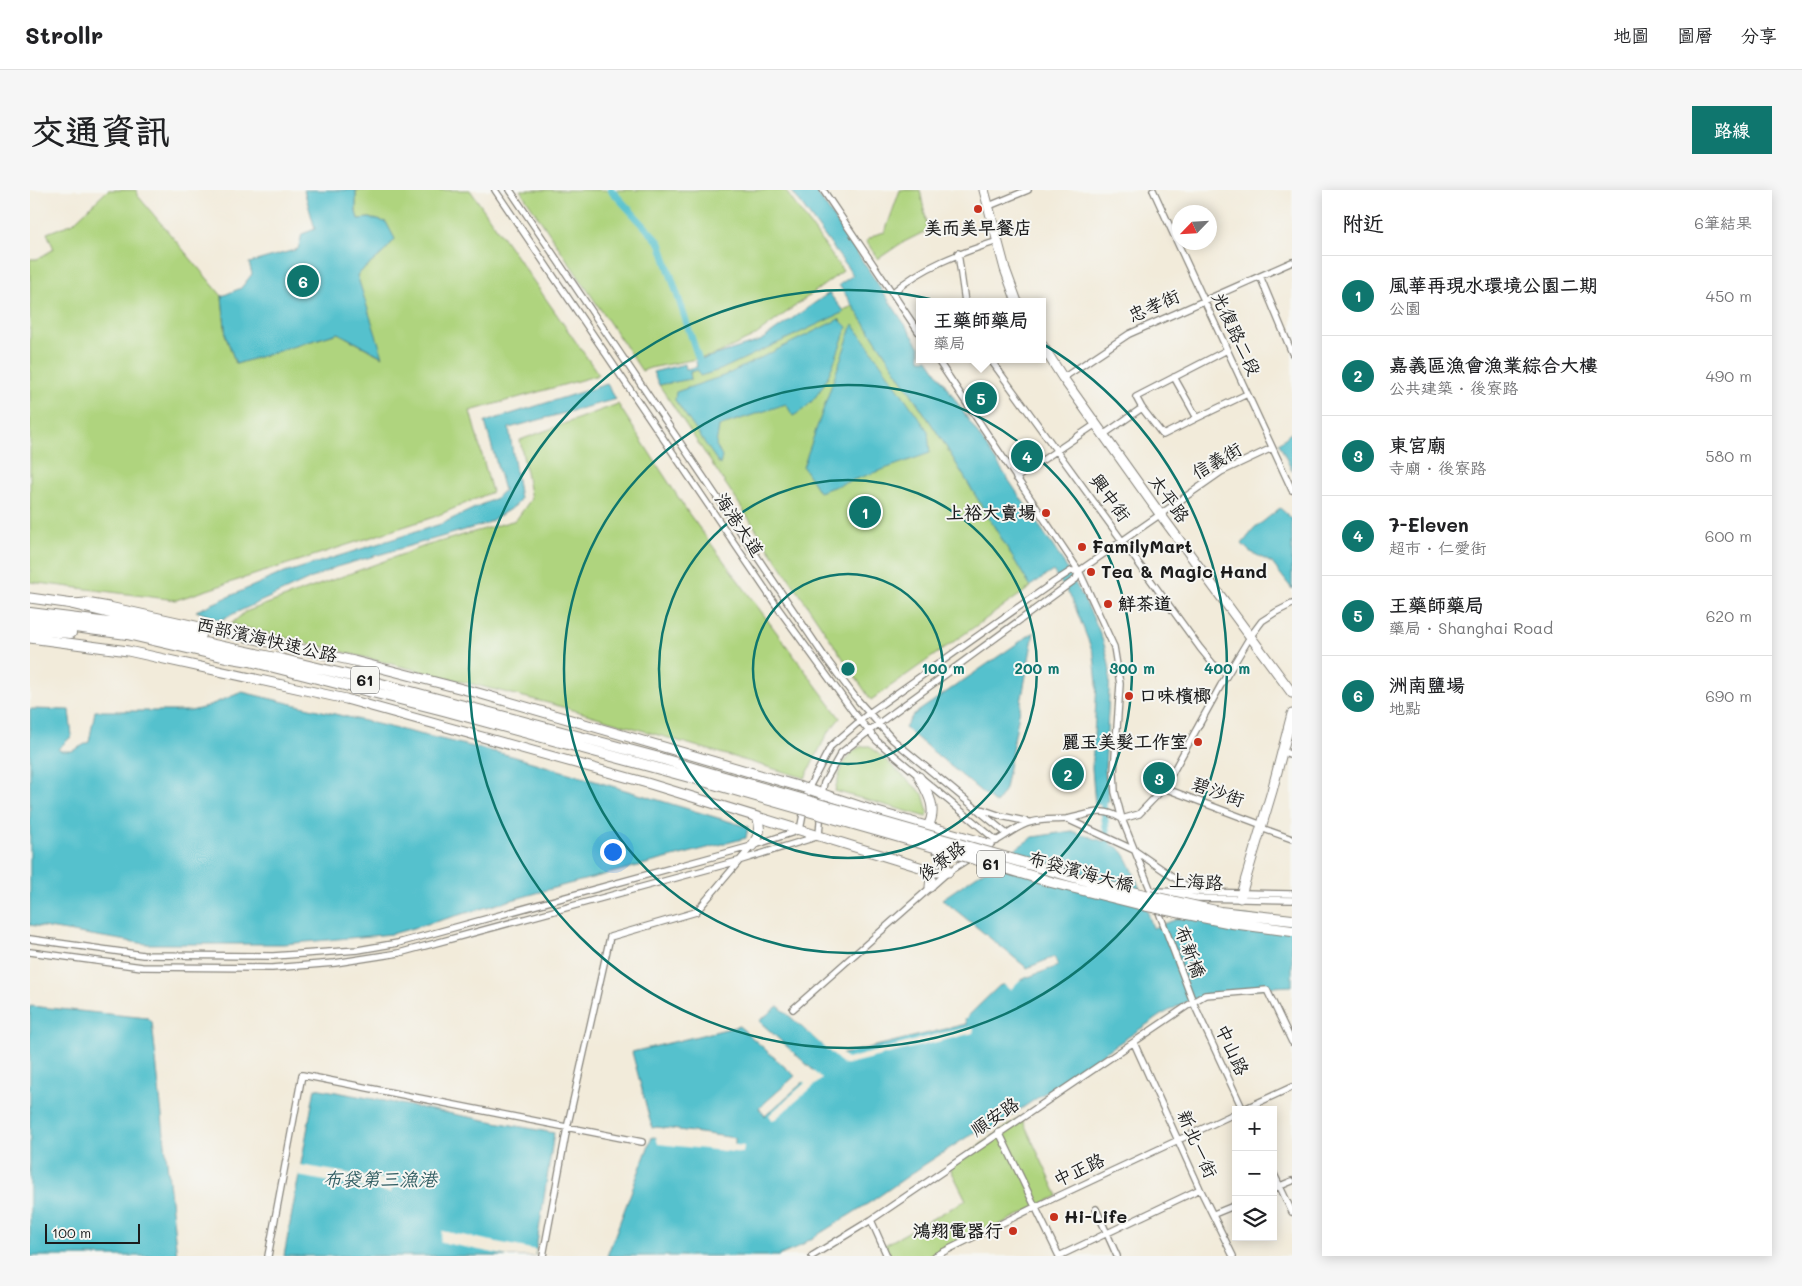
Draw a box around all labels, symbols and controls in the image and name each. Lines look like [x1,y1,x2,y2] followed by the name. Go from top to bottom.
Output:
[25,19,103,50] text: Strollr
[1613,23,1649,47] text: 地圖
[1677,23,1713,47] text: 圖層
[1741,23,1777,47] text: 分享
[1692,106,1772,154] button: 路線
[30,107,170,153] text: 交通資訊
[972,203,984,215] marker: 美而美早餐店
[1172,205,1217,250] north arrow
[1342,209,1384,236] text: 附近
[1694,212,1752,233] text: 6筆結果
[924,215,1032,239] place label: 美而美早餐店
[287,262,319,300] pin: 6
[1389,272,1598,297] text: 風華再現水環境公園二期
[1124,283,1183,327] street label: 忠孝街
[1354,285,1362,306] text: 1
[1706,285,1752,306] text: 450 m
[1207,288,1267,379] street label: 光復路二段
[1389,297,1421,318] text: 公園
[916,298,1046,363] popup
[933,307,1029,332] text: 王藥師藥局
[933,332,966,353] text: 藥局
[1389,352,1598,377] text: 嘉義區漁會漁業綜合大樓
[1354,365,1362,386] text: 2
[1705,365,1752,386] text: 490 m
[1389,377,1518,398] text: 公共建築 · 後寮路
[965,379,997,417] pin: 5
[1389,432,1446,457] text: 東宮廟
[1187,436,1246,484] street label: 信義街
[1011,437,1043,475] pin: 4
[1353,445,1363,466] text: 3
[1705,445,1752,466] text: 580 m
[1389,457,1486,478] text: 寺廟 · 後寮路
[1085,469,1136,526] street label: 興中街
[1144,470,1195,527] street label: 太平路
[710,488,770,561] street label: 海港大道
[849,493,881,531] pin: 1
[946,500,1036,524] place label: 上裕大賣場
[1040,507,1052,519] marker: 上裕大賣場
[1389,512,1469,537] text: 7-Eleven
[1353,525,1363,546] text: 4
[1705,525,1752,546] text: 600 m
[1092,534,1193,558] place label: FamilyMart
[1389,537,1486,558] text: 超市 · 仁愛街
[1076,541,1088,553] marker: FamilyMart
[1101,559,1267,583] place label: Tea & Magic Hand
[1085,566,1097,578] marker: Tea & Magic Hand
[1118,591,1172,615] place label: 鮮茶道
[1389,592,1484,617] text: 王藥師藥局
[1102,598,1114,610] marker: 鮮茶道
[1353,605,1363,626] text: 5
[1706,605,1752,626] text: 620 m
[194,611,340,667] street label: 西部濱海快速公路
[1389,617,1553,638] text: 藥局 · Shanghai Road
[921,658,965,678] text: 100 m
[1015,658,1060,678] text: 200 m
[1109,658,1155,678] text: 300 m
[1204,658,1250,678] text: 400 m
[839,660,857,678] centre of rings
[351,666,379,694] road number: 61
[1389,672,1465,697] text: 洲南鹽場
[1139,683,1211,707] place label: 口味檳榔
[1353,685,1363,706] text: 6
[1705,685,1752,706] text: 690 m
[1123,690,1135,702] marker: 口味檳榔
[1389,697,1421,718] text: 地點
[1062,729,1188,753] place label: 麗玉美髮工作室
[1192,736,1204,748] marker: 麗玉美髮工作室
[1052,755,1084,793] pin: 2
[1143,759,1175,797] pin: 3
[1189,771,1248,812] street label: 碧沙街
[913,834,970,886] street label: 後寮路
[600,839,626,865] your location
[1026,845,1137,897] street label: 布袋濱海大橋
[977,851,1005,878] road number: 61
[1168,868,1224,894] street label: 上海路
[1170,922,1212,981] street label: 布新橋
[1211,1020,1255,1079] street label: 中山路
[965,1091,1024,1141] street label: 順安路
[1172,1106,1224,1181] street label: 新北一街
[1232,1106,1277,1241] map controls
[1232,1106,1277,1151] button: +
[1049,1147,1108,1191] street label: 中正路
[1232,1151,1277,1196] button: −
[323,1166,439,1191] water label: 布袋第三漁港
[1232,1196,1277,1241] button: layers
[1064,1204,1127,1228] place label: Hi-Life
[1048,1211,1060,1223] marker: Hi-Life
[913,1218,1003,1242] place label: 鴻翔電器行
[45,1221,140,1244] scale bar
[52,1223,91,1242] text: 100 m
[1007,1225,1019,1237] marker: 鴻翔電器行

